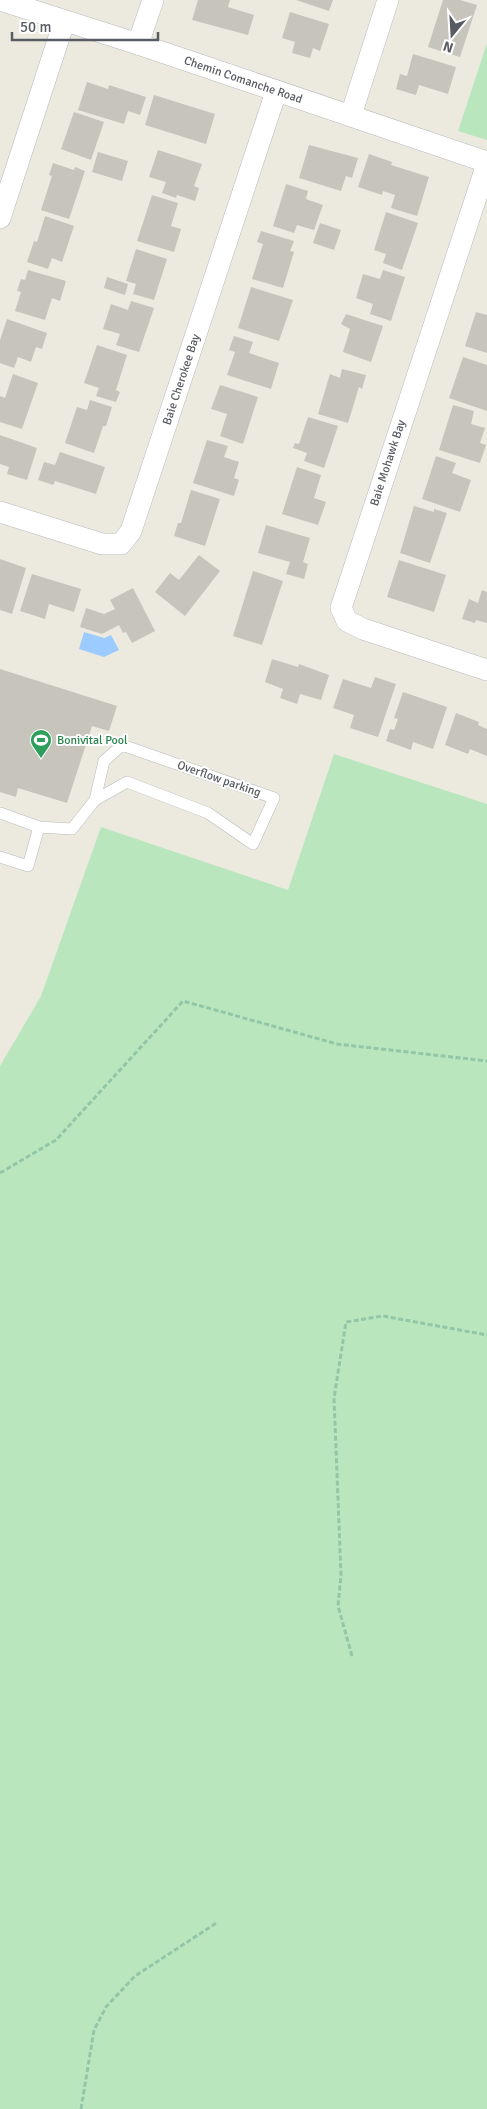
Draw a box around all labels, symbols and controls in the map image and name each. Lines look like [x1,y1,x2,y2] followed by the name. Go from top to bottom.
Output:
[12,10,159,42] scale bar
[427,10,477,60] north arrow
[20,18,51,36] text: 50 m
[441,37,455,56] text: N
[182,53,304,107] street label: Chemin Comanche Road
[159,332,203,427] street label: Baie Cherokee Bay
[367,418,409,508] street label: Baie Mohawk Bay
[29,728,53,759] sports icon: Bonivital Pool
[57,733,128,748] place label: Bonivital Pool
[175,758,263,800] street label: Overflow parking

